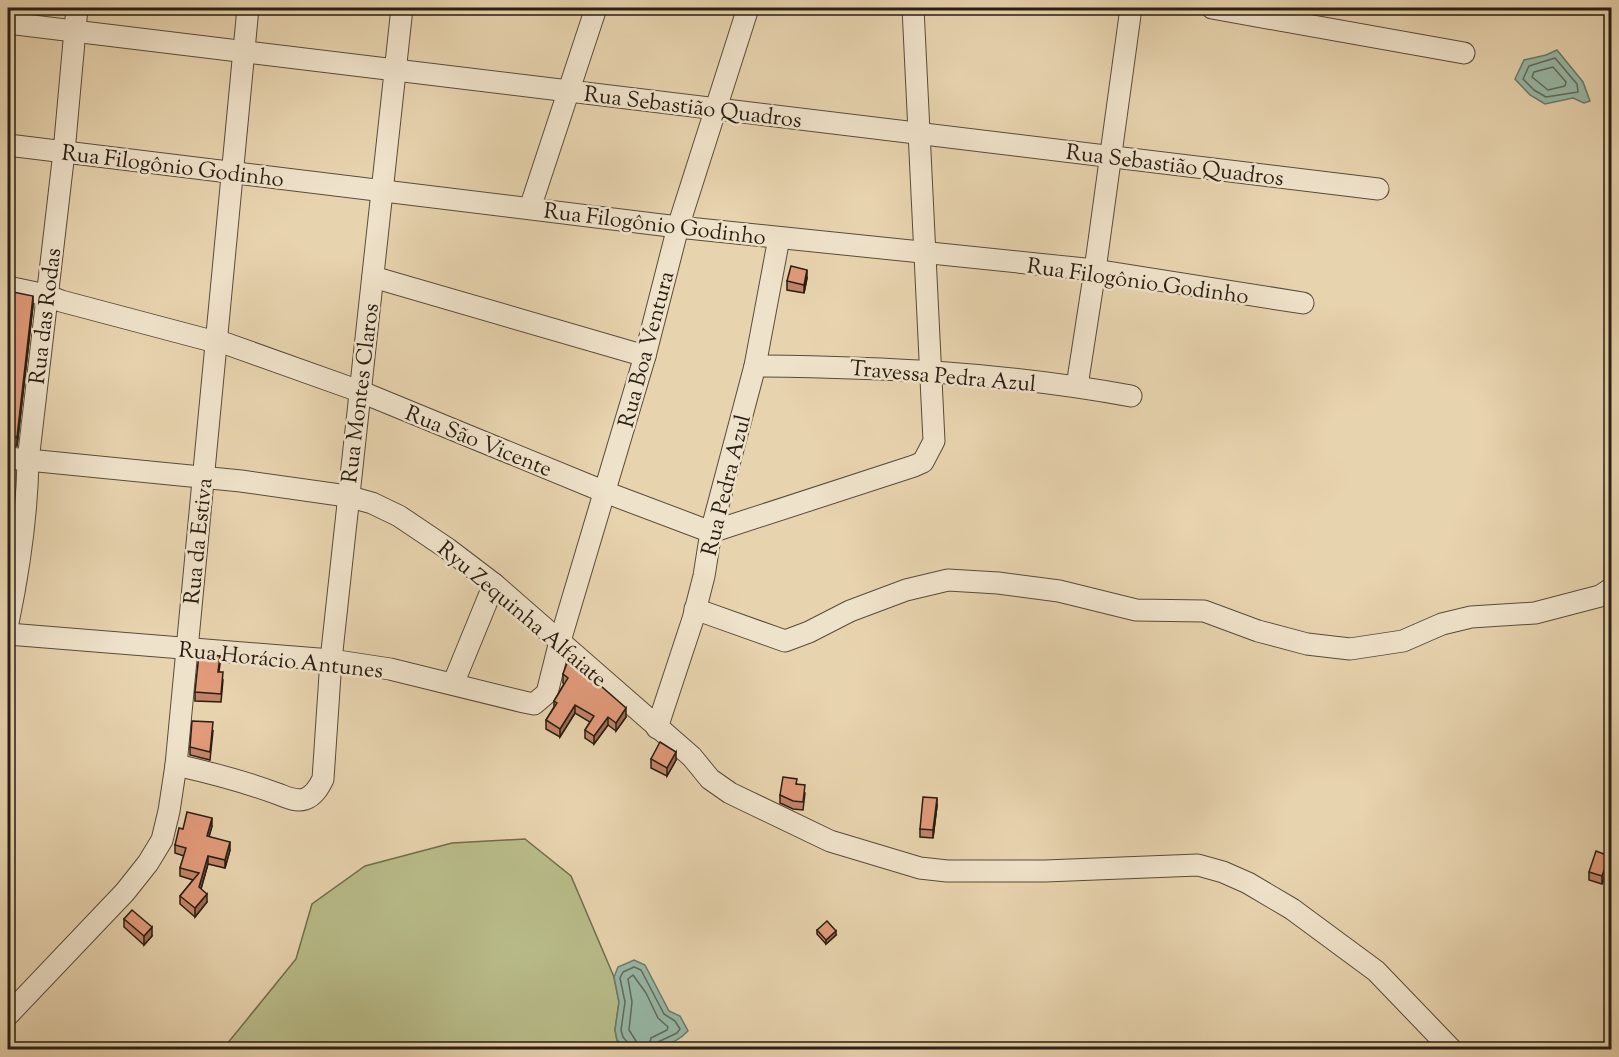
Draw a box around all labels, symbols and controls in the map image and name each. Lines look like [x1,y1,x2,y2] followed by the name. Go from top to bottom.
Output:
[582,80,803,138] street label: Rua Sebastião Quadros
[60,138,286,197] street label: Rua Filogônio Godinho
[1064,138,1285,196] street label: Rua Sebastião Quadros
[542,196,768,255] street label: Rua Filogônio Godinho
[23,246,71,386] street label: Rua das Rodas
[1025,252,1251,314] street label: Rua Filogônio Godinho
[612,268,684,431] street label: Rua Boa Ventura
[335,302,389,485] street label: Rua Montes Claros
[848,354,1037,402] street label: Travessa Pedra Azul
[400,399,556,487] street label: Rua São Vicente
[695,412,761,560] street label: Rua Pedra Azul
[177,476,223,606] street label: Rua da Estiva
[429,535,613,696] street label: Ryu Zequinha Alfaiate
[177,635,385,689] street label: Rua Horácio Antunes

